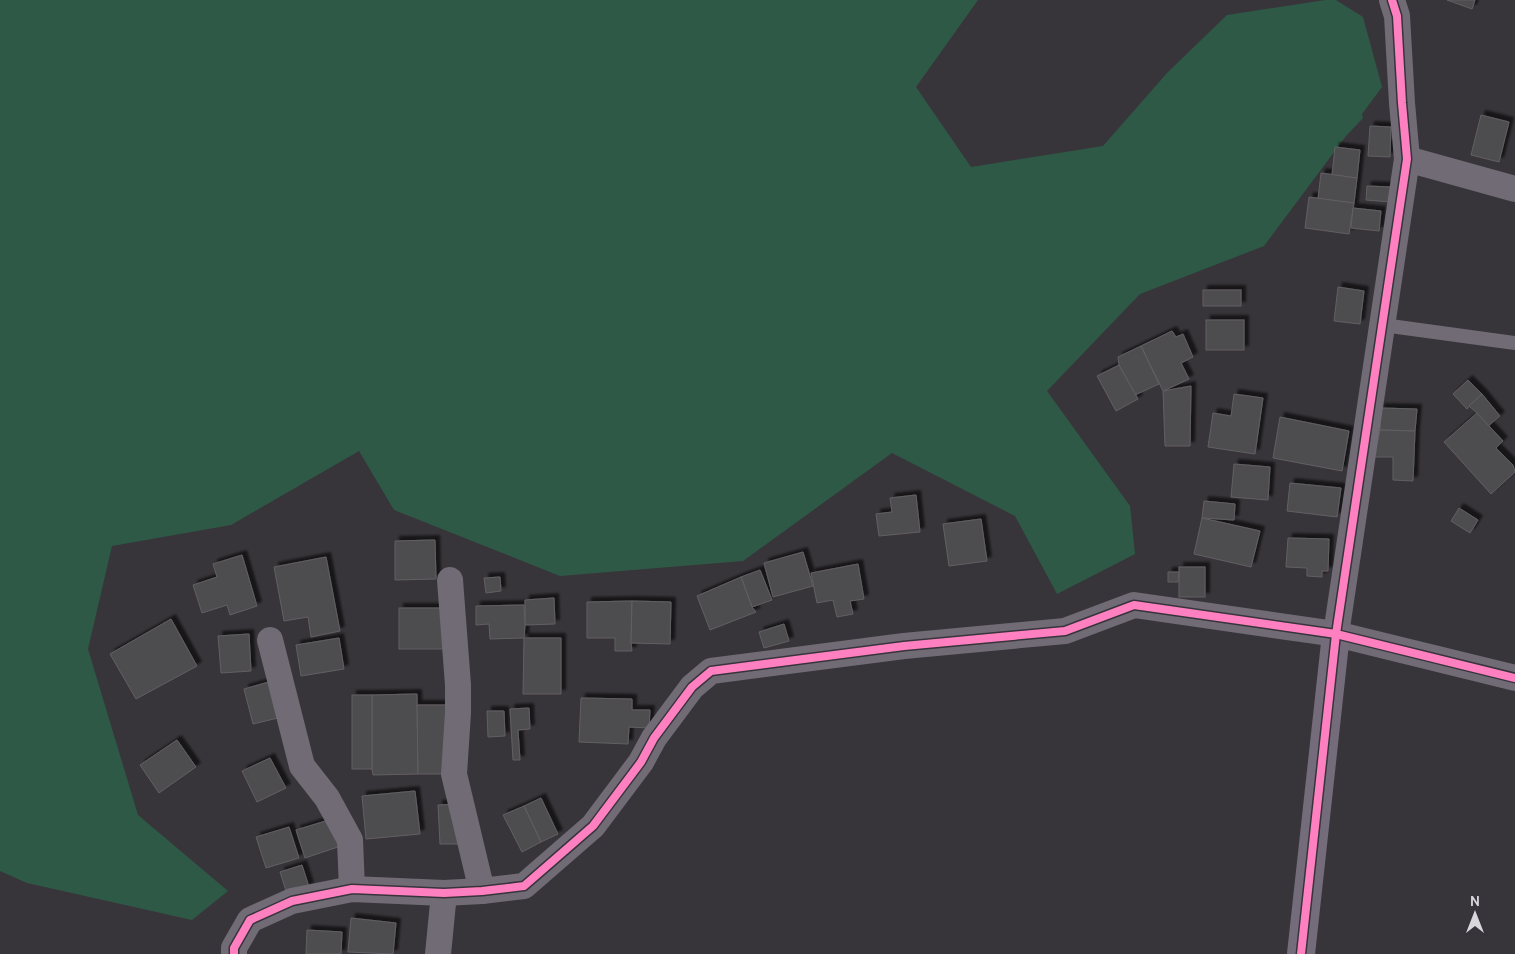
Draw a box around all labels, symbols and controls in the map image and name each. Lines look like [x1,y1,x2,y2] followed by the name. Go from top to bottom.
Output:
[1450,889,1500,939] north arrow
[1470,892,1480,910] text: N

